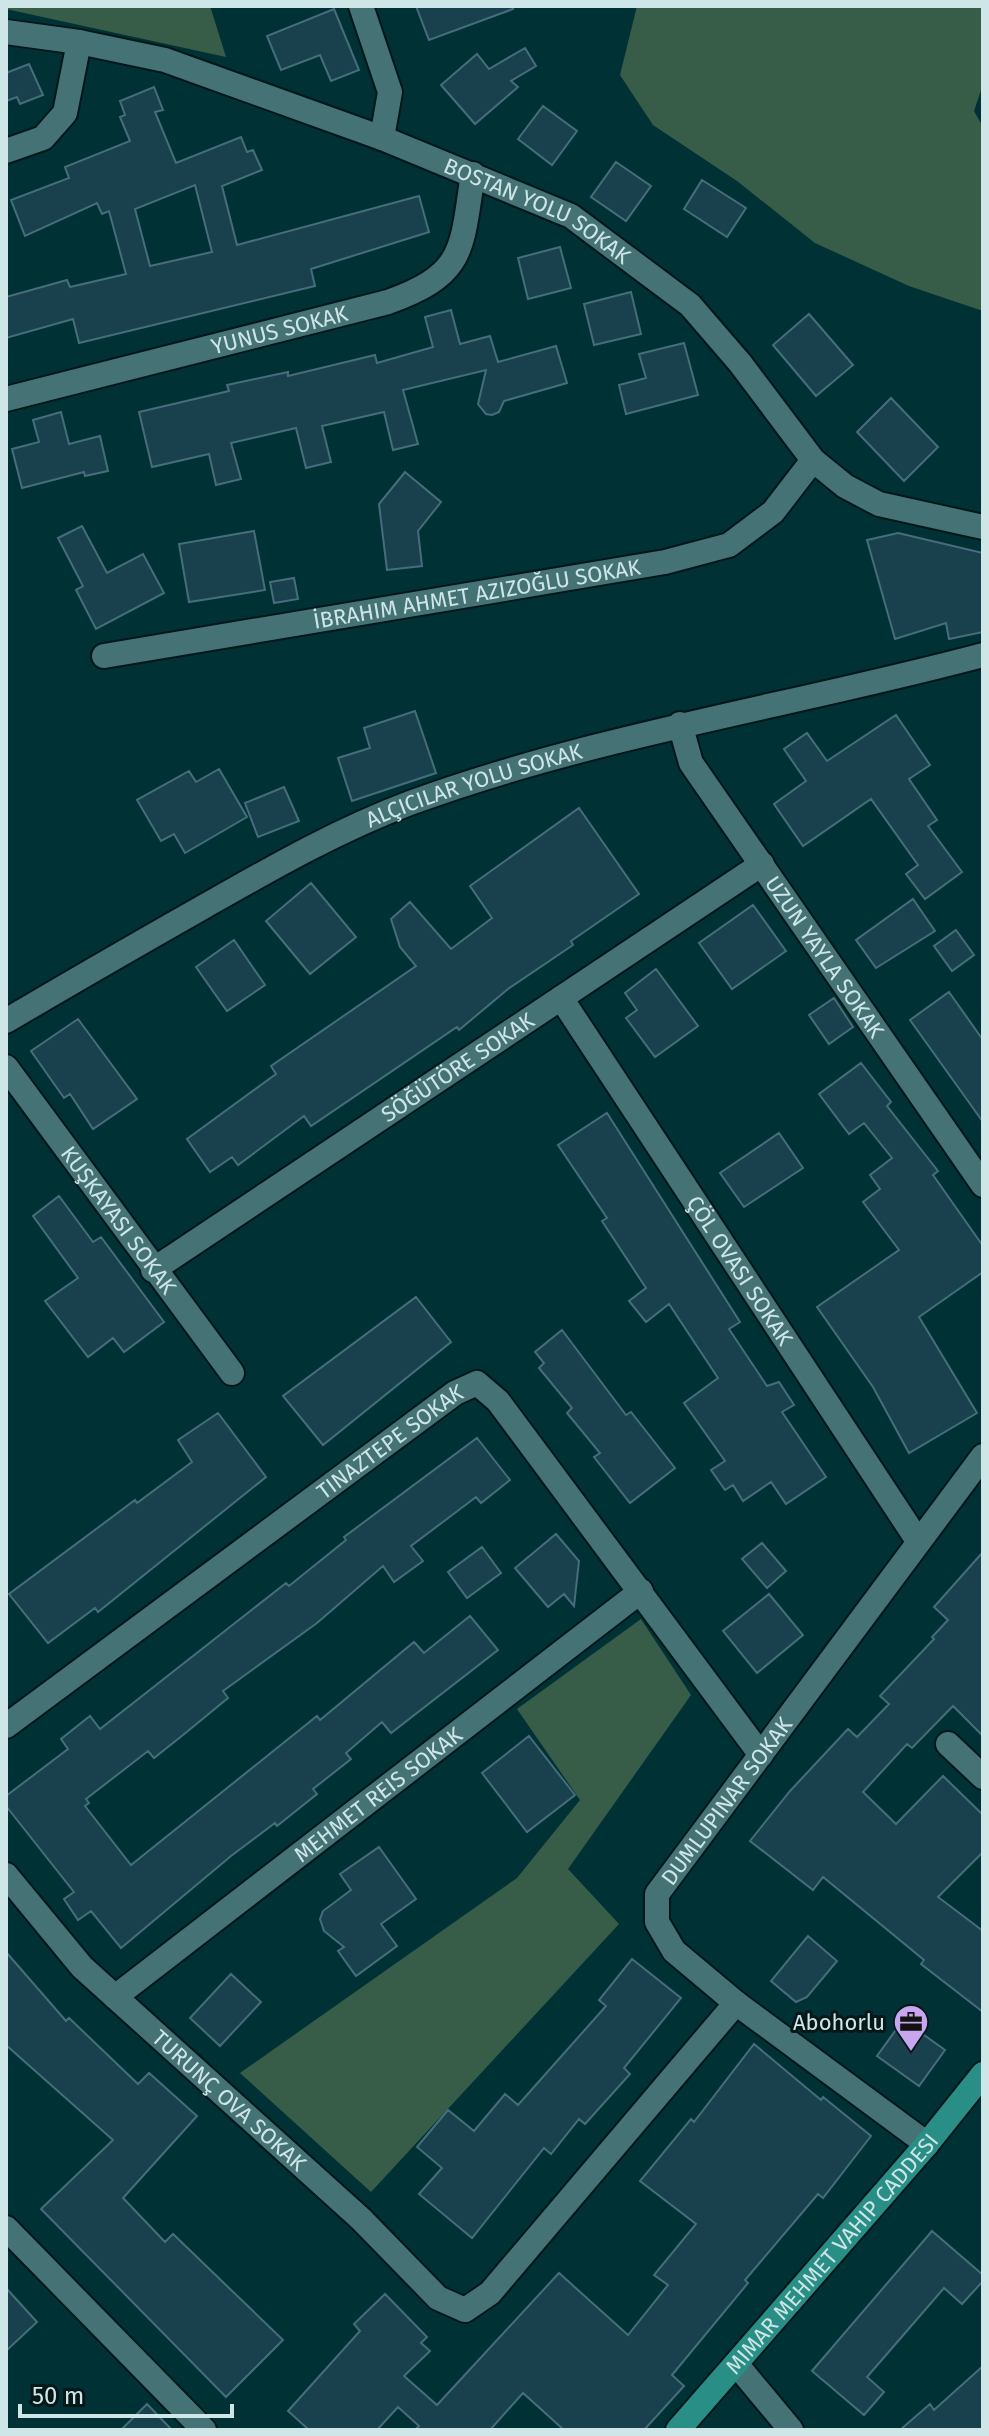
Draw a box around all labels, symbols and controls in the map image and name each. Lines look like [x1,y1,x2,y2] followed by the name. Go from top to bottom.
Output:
[440,152,636,270] street label: BOSTAN YOLU SOKAK
[208,300,351,360] street label: YUNUS SOKAK
[311,553,642,635] street label: İBRAHIM AHMET AZIZOĞLU SOKAK
[362,738,585,834] street label: ALÇICILAR YOLU SOKAK
[759,871,890,1043] street label: UZUN YAYLA SOKAK
[376,1007,539,1128] street label: SÖĞÜTÖRE SOKAK
[55,1141,182,1300] street label: KUŞKAYASI SOKAK
[680,1191,799,1351] street label: ÇÖL OVASI SOKAK
[311,1378,467,1505] street label: TINAZTEPE SOKAK
[655,1712,798,1891] street label: DUMLUPINAR SOKAK
[289,1721,468,1868] street label: MEHMET REIS SOKAK
[892,2003,930,2053] office icon: Abohorlu
[793,2009,885,2036] place label: Abohorlu
[147,2024,312,2177] street label: TURUNÇ OVA SOKAK
[720,2128,944,2380] street label: MIMAR MEHMET VAHIP CADDESI
[20,2368,232,2418] scale bar
[32,2382,84,2410] text: 50 m

